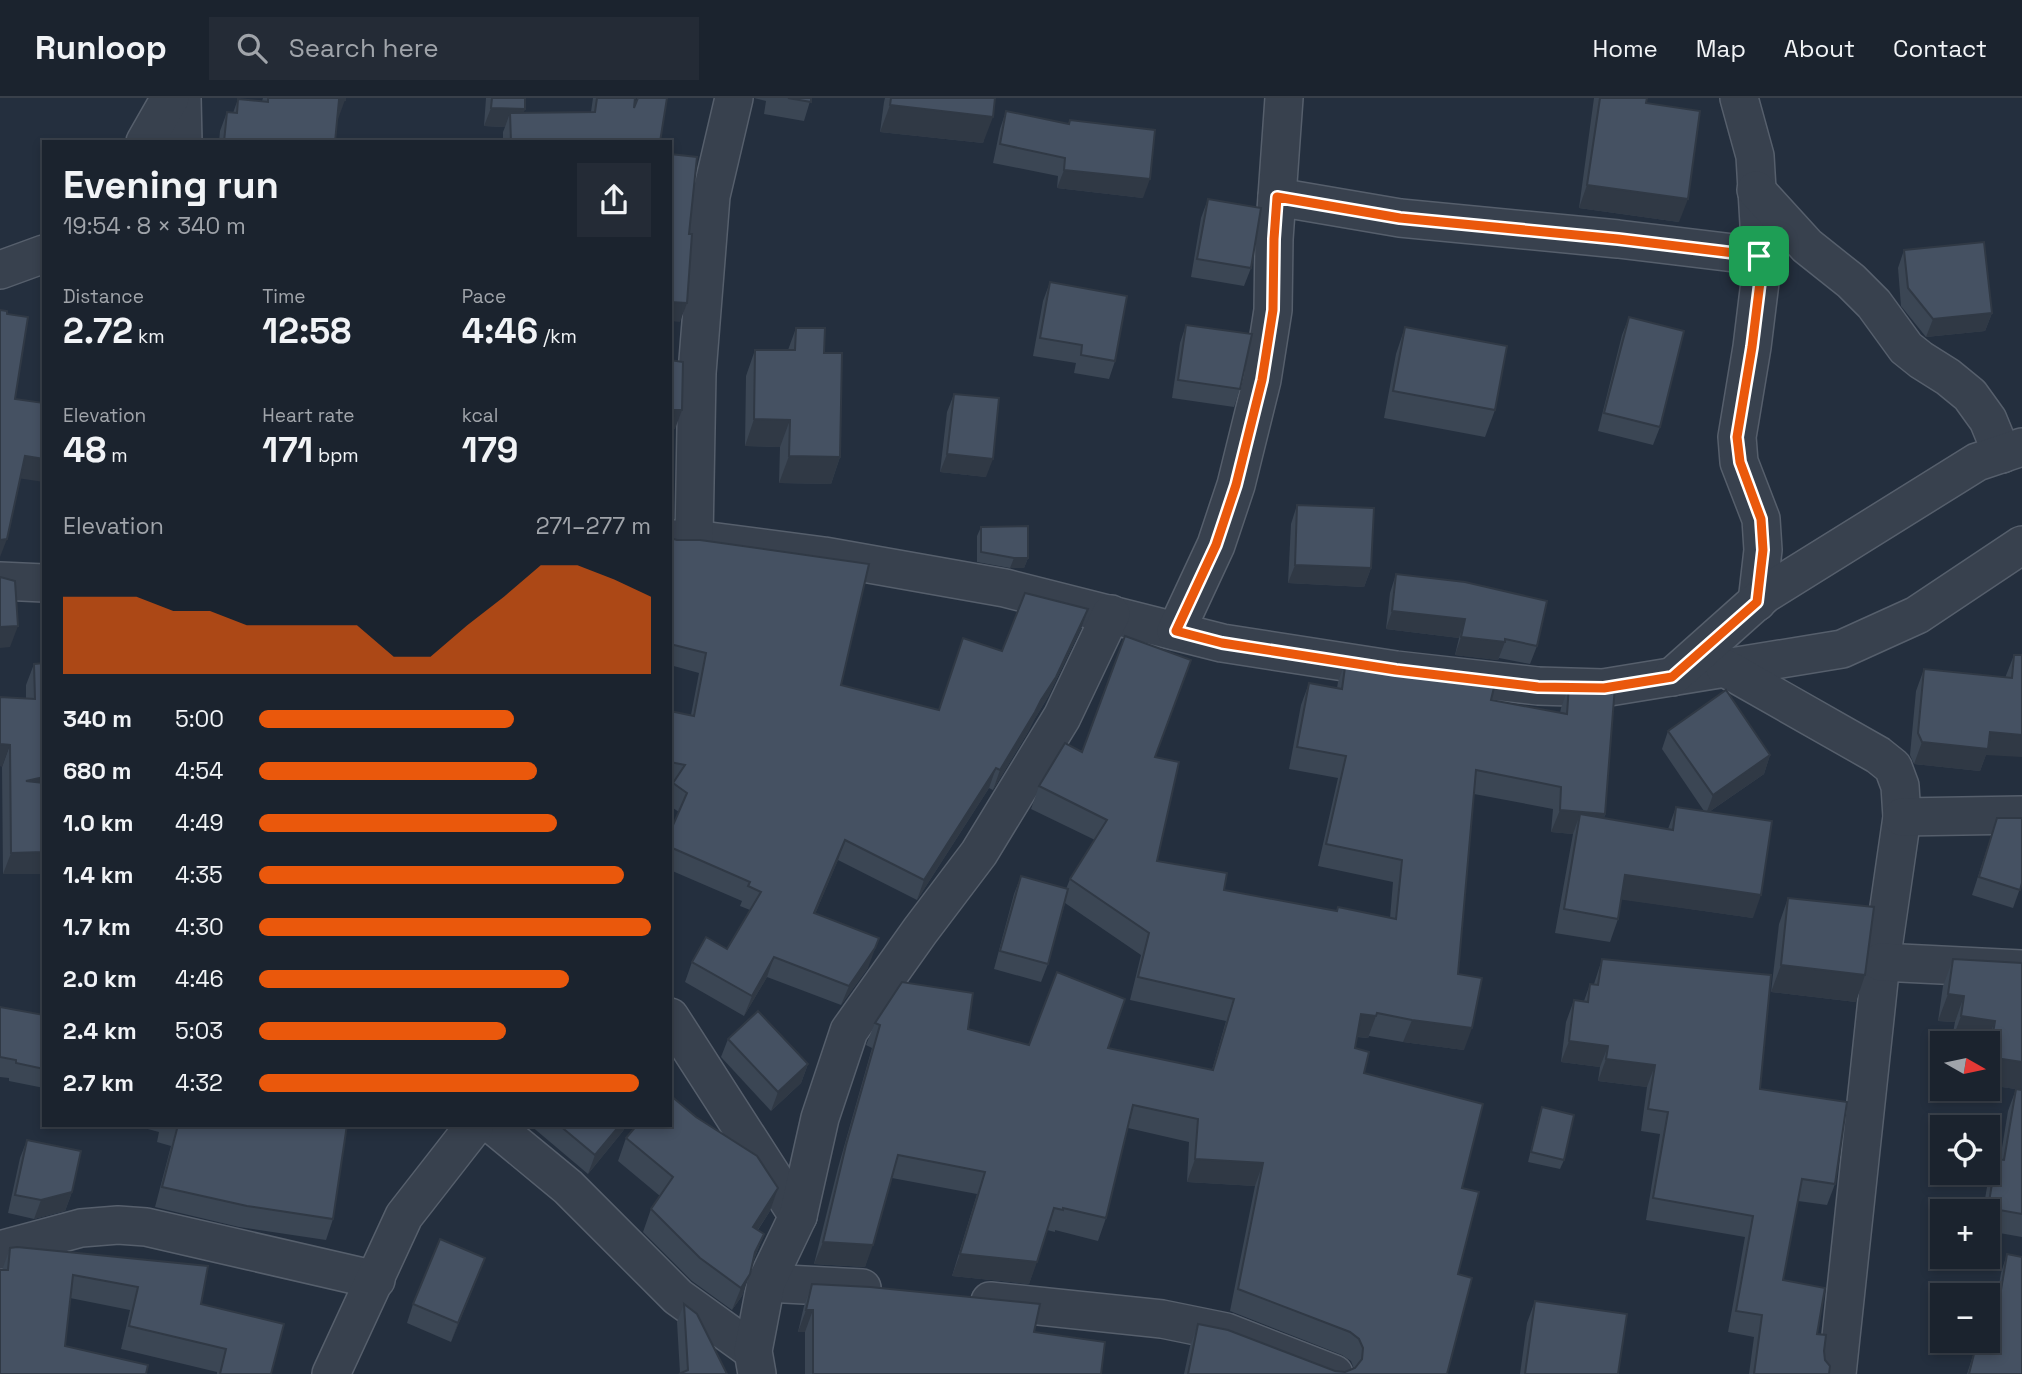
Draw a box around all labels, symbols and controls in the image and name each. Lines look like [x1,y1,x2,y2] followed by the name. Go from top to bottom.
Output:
[209,17,699,80] search box
[35,27,167,69] text: Runloop
[233,29,271,67] icon: search
[289,31,439,65] text: Search here
[1592,33,1658,64] text: Home
[1696,33,1746,64] text: Map
[1784,33,1855,64] text: About
[1893,33,1987,64] text: Contact
[63,161,279,209] text: Evening run
[577,163,651,237] button: share
[63,211,246,241] text: 19:54 · 8 × 340 m
[1729,226,1789,286] pin
[1740,237,1778,275] icon: arrive
[63,284,144,309] text: Distance
[262,284,306,309] text: Time
[462,284,506,309] text: Pace
[63,309,133,353] text: 2.72
[262,309,351,353] text: 12:58
[462,309,538,353] text: 4:46
[133,324,165,349] text: km
[538,324,577,349] text: /km
[63,403,146,428] text: Elevation
[262,403,355,428] text: Heart rate
[462,403,498,428] text: kcal
[63,428,106,472] text: 48
[262,428,313,472] text: 171
[462,428,519,472] text: 179
[106,443,128,468] text: m
[313,443,359,468] text: bpm
[63,511,164,541] text: Elevation
[536,511,651,541] text: 271–277 m
[63,704,132,734] text: 340 m
[175,704,224,734] text: 5:00
[63,756,131,786] text: 680 m
[175,756,223,786] text: 4:54
[63,808,133,838] text: 1.0 km
[175,808,224,838] text: 4:49
[63,860,133,890] text: 1.4 km
[175,860,223,890] text: 4:35
[63,912,131,942] text: 1.7 km
[175,912,224,942] text: 4:30
[63,964,137,994] text: 2.0 km
[175,964,224,994] text: 4:46
[63,1016,137,1046] text: 2.4 km
[175,1016,223,1046] text: 5:03
[1930,1031,2000,1101] north arrow
[1930,1031,2000,1353] map controls
[63,1068,134,1098] text: 2.7 km
[175,1068,223,1098] text: 4:32
[1930,1115,2000,1185] button: locate
[1930,1199,2000,1269] button: +
[1930,1283,2000,1353] button: −

